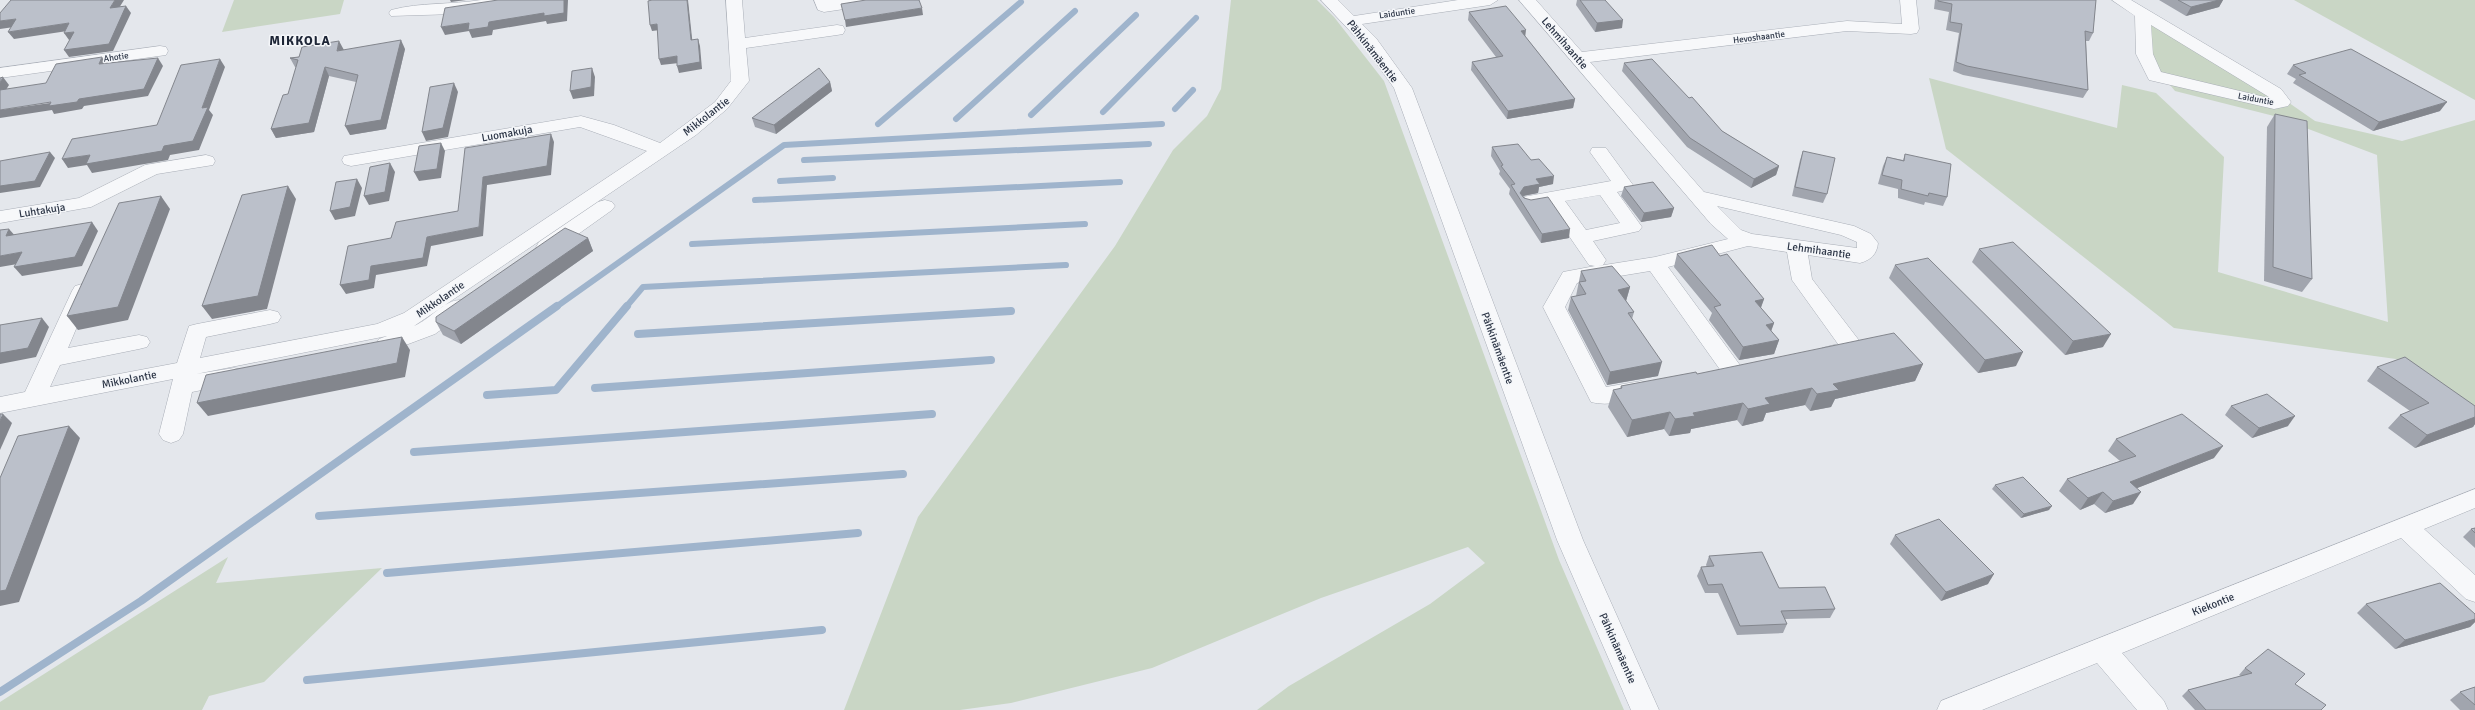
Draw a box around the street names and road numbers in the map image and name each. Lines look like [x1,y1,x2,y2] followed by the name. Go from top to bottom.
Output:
[1378,5,1416,21] street label: Laiduntie
[1539,15,1591,72] street label: Lehmihaantie
[1344,17,1401,85] street label: Pähkinämäentie
[1732,29,1786,46] street label: Hevoshaantie
[103,50,130,65] street label: Ahotie
[2237,91,2275,108] street label: Laiduntie
[680,94,732,139] street label: Mikkolantie
[481,123,534,144] street label: Luomakuja
[18,200,67,221] street label: Luhtakuja
[1786,240,1852,261] street label: Lehmihaantie
[414,278,467,320] street label: Mikkolantie
[1478,310,1517,386] street label: Pähkinämäentie
[101,368,158,391] street label: Mikkolantie
[2190,590,2236,619] street label: Kiekontie
[1596,611,1639,685] street label: Pähkinämäentie

